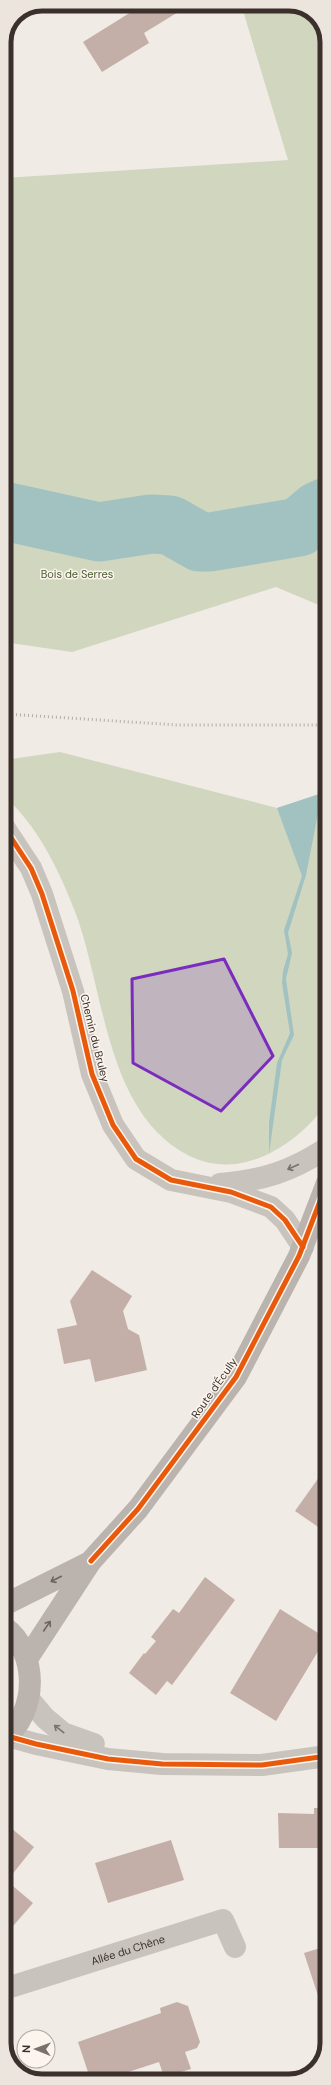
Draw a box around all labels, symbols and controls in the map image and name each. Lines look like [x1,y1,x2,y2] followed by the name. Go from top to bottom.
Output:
[41,567,113,581] park label: Bois de Serres
[77,993,113,1083] street label: Chemin du Bruley
[288,1164,300,1171] one-way arrow
[188,1355,240,1421] street label: Route d'Écully
[50,1576,62,1583] one-way arrow
[43,1621,51,1632] one-way arrow
[54,1725,65,1734] one-way arrow
[89,1932,167,1968] street label: Allée du Chêne
[16,2029,56,2069] north arrow
[19,2045,33,2053] text: N

